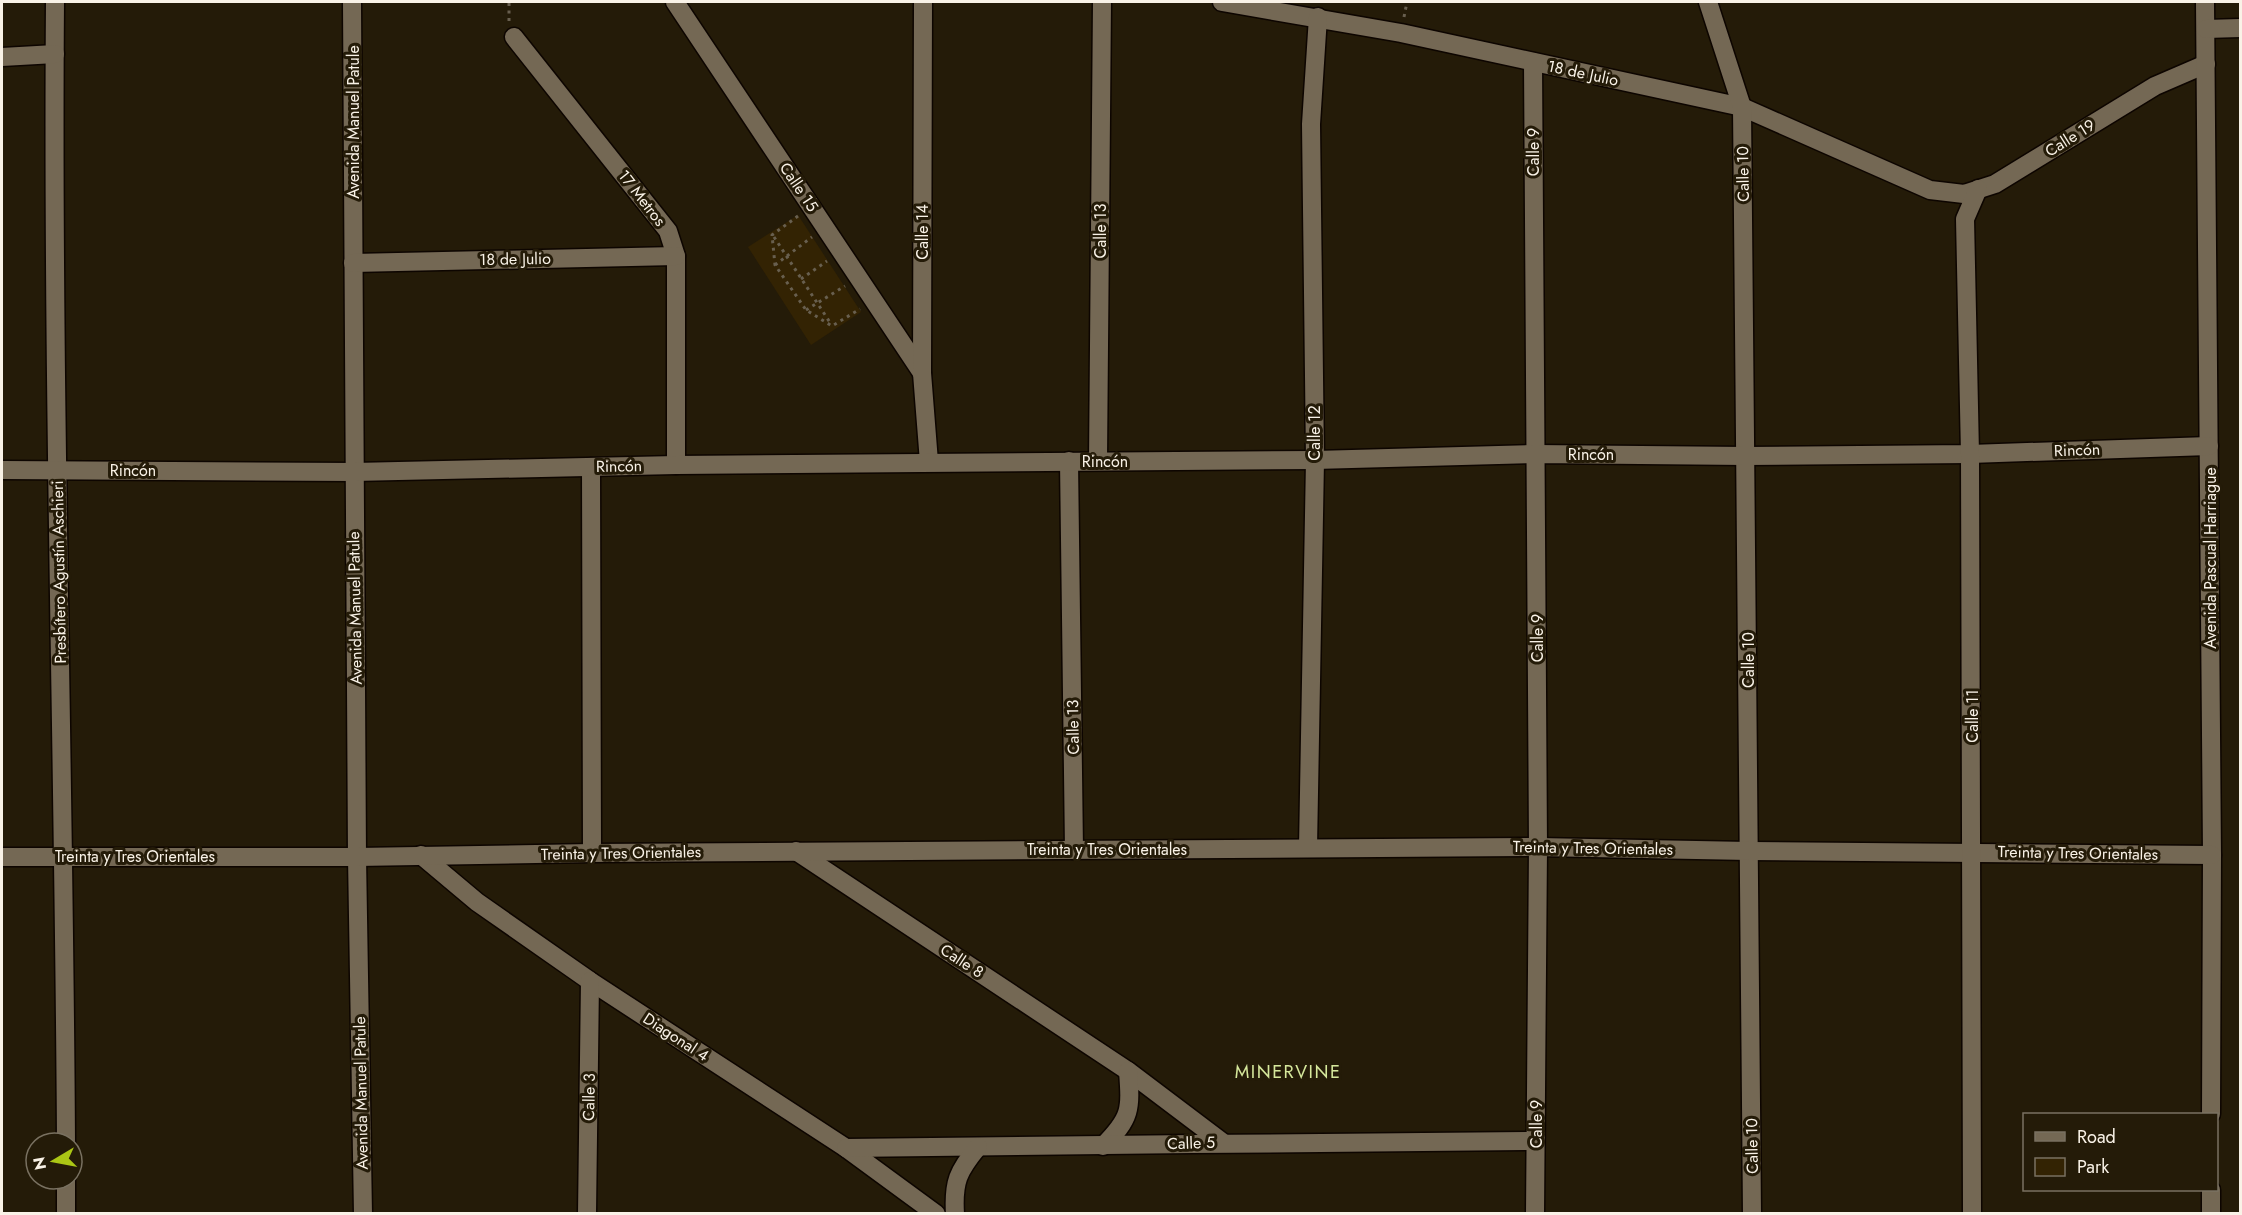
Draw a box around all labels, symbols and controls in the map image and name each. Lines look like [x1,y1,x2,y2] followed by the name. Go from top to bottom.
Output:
[342,45,365,199] street label: Avenida Manuel Patule
[1546,54,1621,92] street label: 18 de Julio
[2040,114,2100,162] street label: Calle 19
[1522,128,1545,176] street label: Calle 9
[1731,146,1755,202] street label: Calle 10
[774,158,824,216] street label: Calle 15
[613,165,671,231] street label: 17 Metros
[1089,203,1112,259] street label: Calle 13
[911,204,934,260] street label: Calle 14
[479,247,551,271] street label: 18 de Julio
[1303,405,1326,461] street label: Calle 12
[2053,438,2101,462] street label: Rincón
[1568,443,1614,466] street label: Rincón
[1082,450,1128,473] street label: Rincón
[596,454,642,478] street label: Rincón
[110,459,156,482] street label: Rincón
[2199,467,2222,649] street label: Avenida Pascual Harriague
[46,480,72,664] street label: Presbítero Agustín Aschieri
[342,531,368,685] street label: Avenida Manuel Patule
[1526,614,1549,662] street label: Calle 9
[1737,632,1760,688] street label: Calle 10
[1961,689,1984,743] street label: Calle 11
[1061,699,1085,755] street label: Calle 13
[1513,835,1673,861] street label: Treinta y Tres Orientales
[1027,838,1187,861] street label: Treinta y Tres Orientales
[541,840,701,866] street label: Treinta y Tres Orientales
[1998,840,2158,866] street label: Treinta y Tres Orientales
[55,845,215,868] street label: Treinta y Tres Orientales
[936,938,988,984] street label: Calle 8
[638,1007,714,1067] street label: Diagonal 4
[348,1016,374,1170] street label: Avenida Manuel Patule
[1235,1059,1341,1085] district label: MINERVINE
[577,1073,601,1121] street label: Calle 3
[1525,1100,1548,1148] street label: Calle 9
[2023,1113,2218,1191] legend
[1740,1118,1764,1174] street label: Calle 10
[2077,1124,2116,1150] text: Road
[24,1131,84,1191] north arrow
[1167,1131,1215,1155] street label: Calle 5
[2077,1154,2109,1180] text: Park
[27,1155,52,1172] text: N

